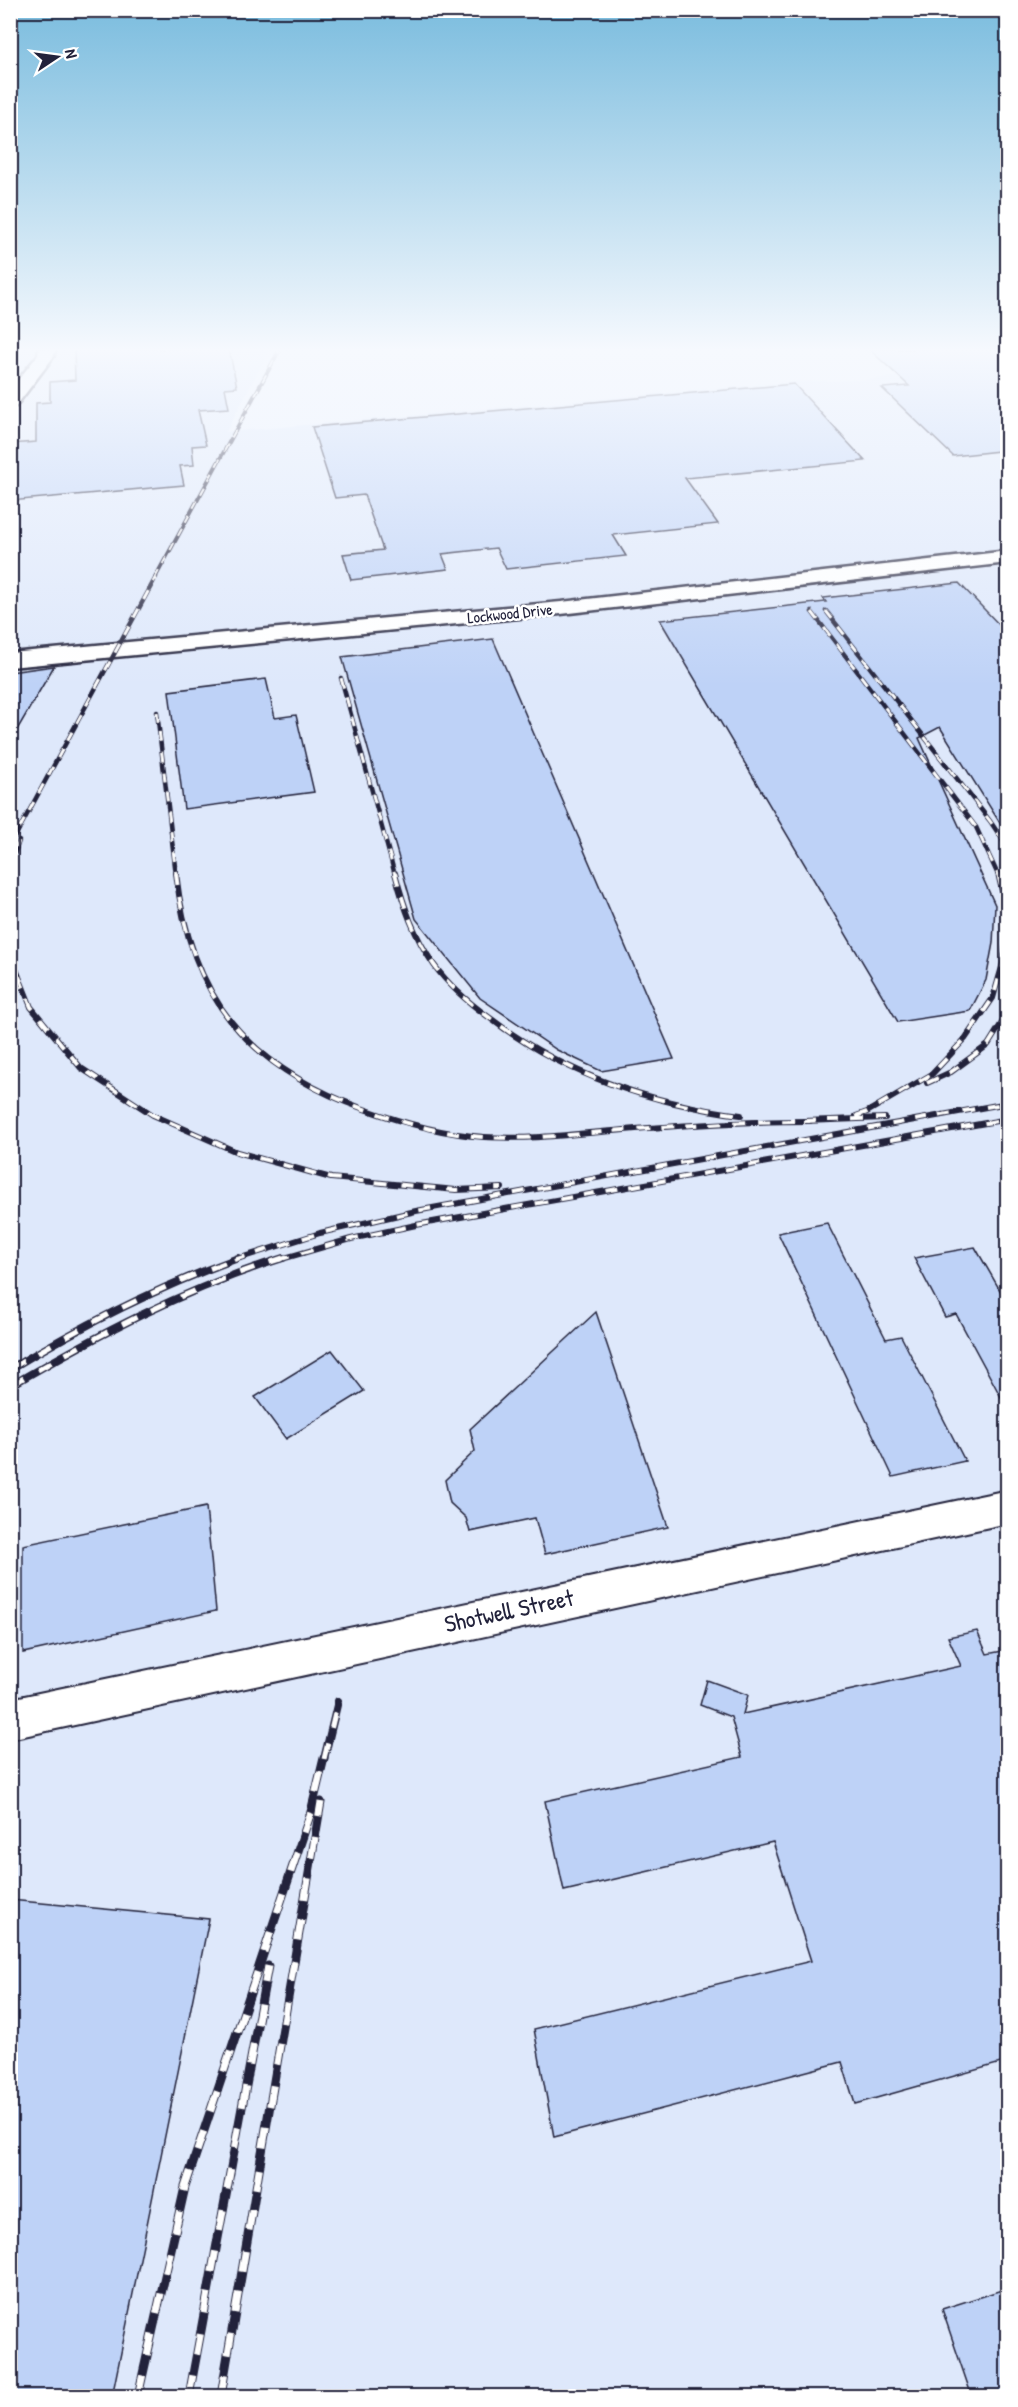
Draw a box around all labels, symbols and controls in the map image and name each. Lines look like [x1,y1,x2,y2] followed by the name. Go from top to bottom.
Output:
[27,27,87,87] north arrow
[60,47,83,61] text: N
[466,598,554,628] street label: Lockwood Drive
[441,1581,577,1639] street label: Shotwell Street

